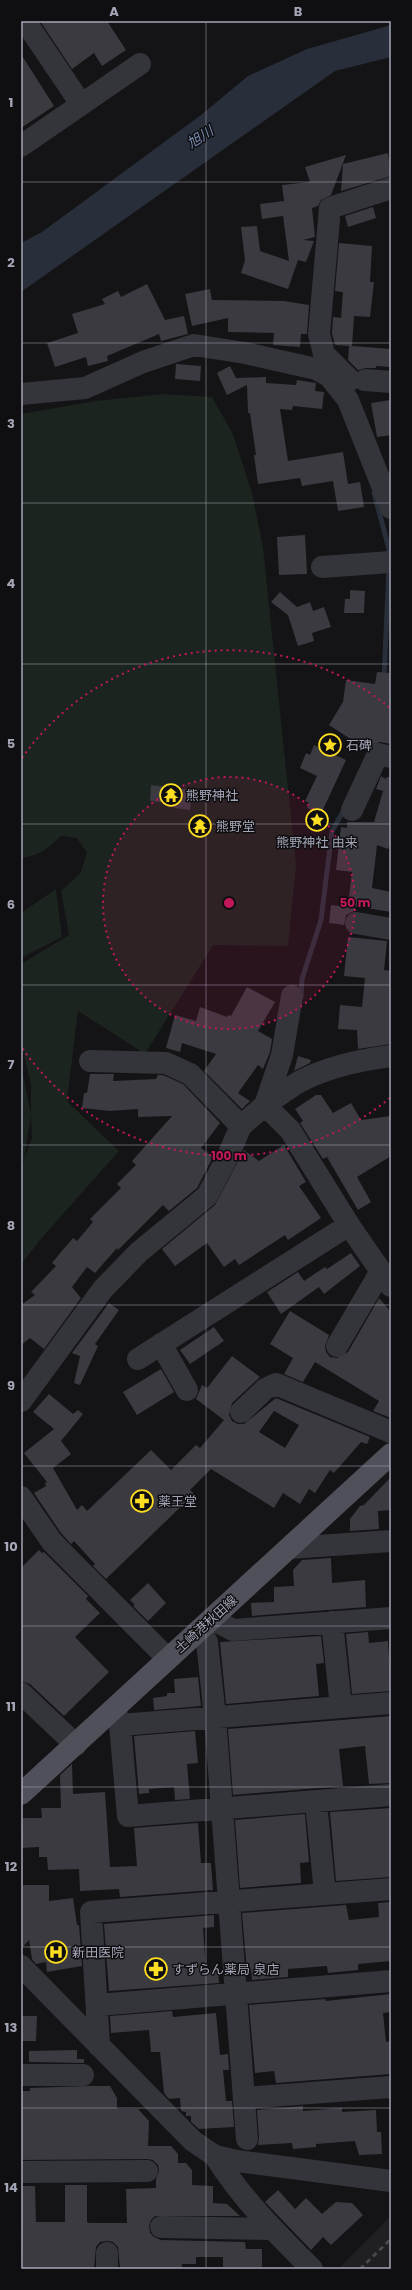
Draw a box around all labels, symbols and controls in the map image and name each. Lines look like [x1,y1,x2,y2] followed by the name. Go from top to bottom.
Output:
[109,2,119,21] text: A
[294,2,303,21] text: B
[9,93,13,112] text: 1
[183,120,219,153] water label: 旭川
[7,253,15,272] text: 2
[7,414,15,433] text: 3
[7,574,16,593] text: 4
[317,732,343,758] place icon: 石碑
[7,734,15,753] text: 5
[346,736,372,755] place label: 石碑
[158,782,184,808] temple icon: 熊野神社
[186,786,238,805] place label: 熊野神社
[304,807,330,833] place icon: 熊野神社 由来
[187,813,213,839] temple icon: 熊野堂
[216,817,255,836] place label: 熊野堂
[276,833,358,852] place label: 熊野神社 由来
[340,894,371,911] text: 50 m
[7,895,15,914] text: 6
[222,896,236,910] centre of rings
[8,1055,15,1074] text: 7
[211,1147,247,1164] text: 100 m
[7,1216,15,1235] text: 8
[7,1376,15,1395] text: 9
[129,1488,155,1514] pharmacy icon: 薬王堂
[158,1492,197,1511] place label: 薬王堂
[4,1537,18,1556] text: 10
[171,1591,241,1657] street label: 土崎港秋田線
[6,1697,16,1716] text: 11
[5,1857,18,1876] text: 12
[43,1939,69,1965] hospital icon: 新田医院
[72,1943,124,1962] place label: 新田医院
[143,1956,169,1982] pharmacy icon: すずらん薬局 泉店
[172,1960,279,1979] place label: すずらん薬局 泉店
[5,2018,18,2037] text: 13
[4,2178,18,2197] text: 14

